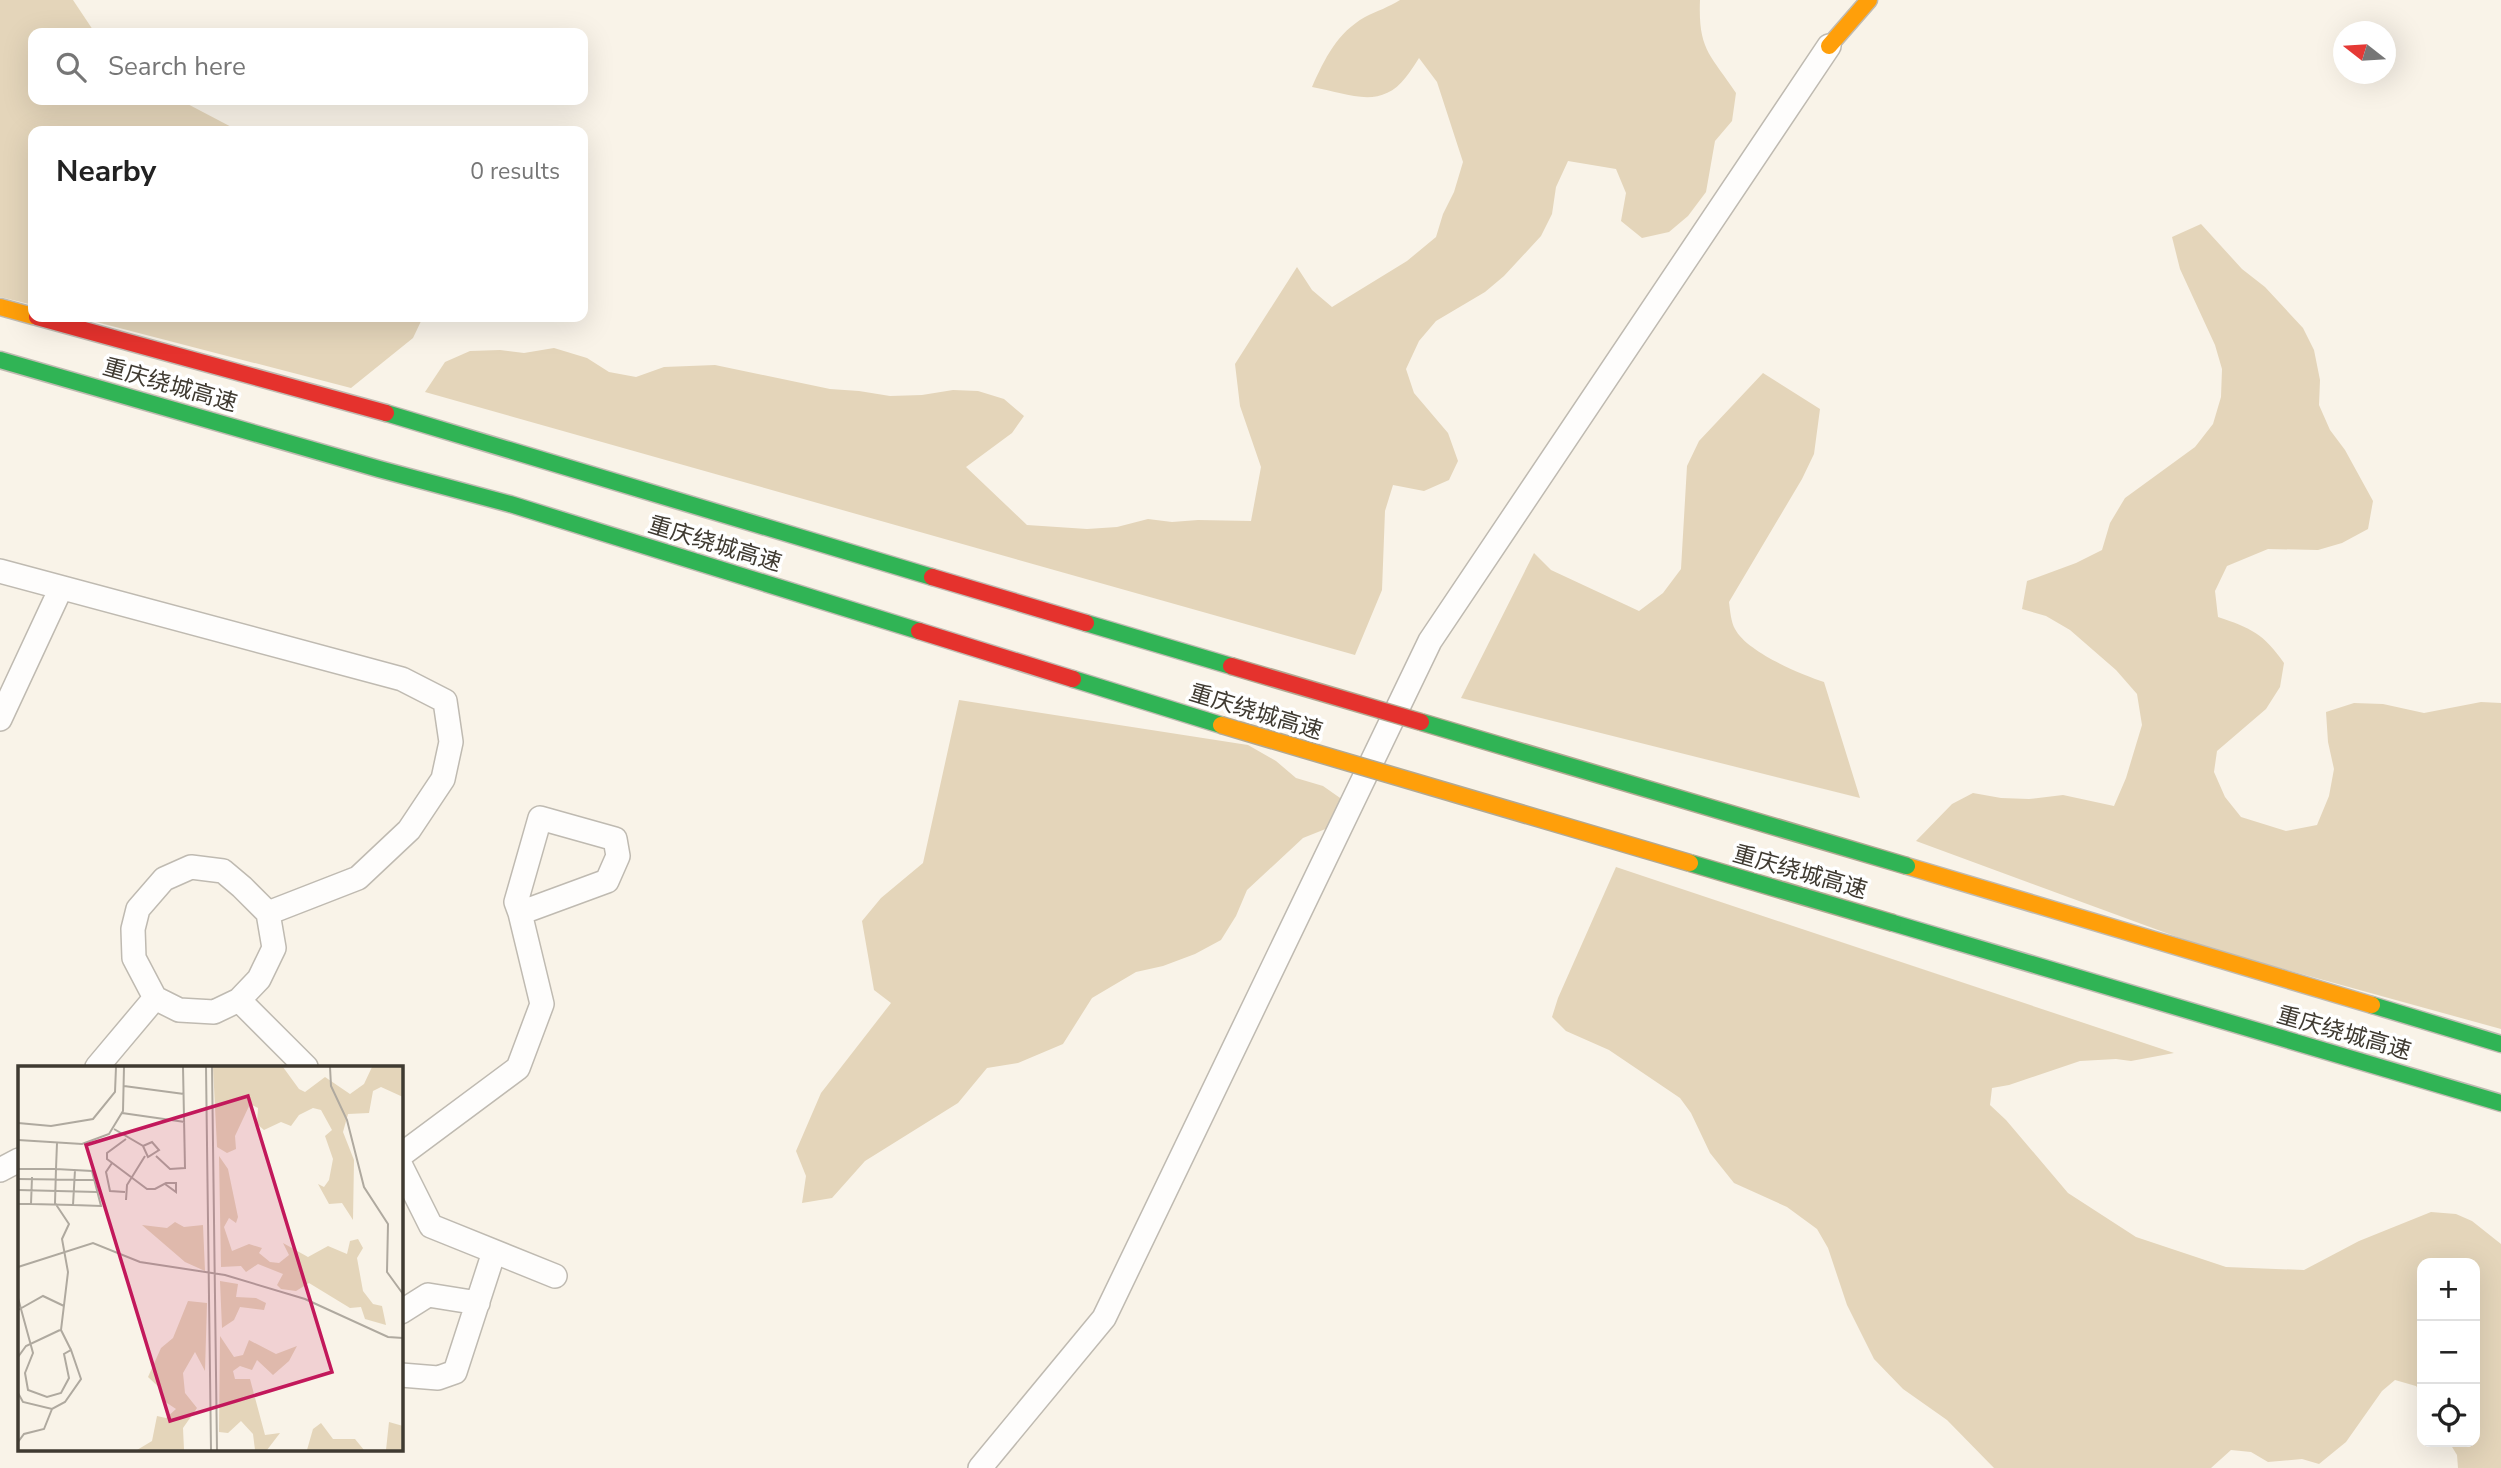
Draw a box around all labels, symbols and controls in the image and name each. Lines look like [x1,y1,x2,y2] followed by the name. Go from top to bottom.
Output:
[2333,21,2396,84] north arrow
[28,28,588,105] search box
[52,48,90,86] icon: search
[108,49,246,84] text: Search here
[56,151,156,192] text: Nearby
[470,156,560,187] text: 0 results
[99,351,241,419] street label: 重庆绕城高速
[644,509,786,579] street label: 重庆绕城高速
[1185,677,1327,747] street label: 重庆绕城高速
[1729,838,1871,906] street label: 重庆绕城高速
[2273,999,2415,1067] street label: 重庆绕城高速
[18,1066,402,1450] inset map
[2417,1258,2480,1447] map controls
[2417,1258,2480,1321] button: +
[2417,1321,2480,1384] button: −
[2417,1384,2480,1447] button: locate

